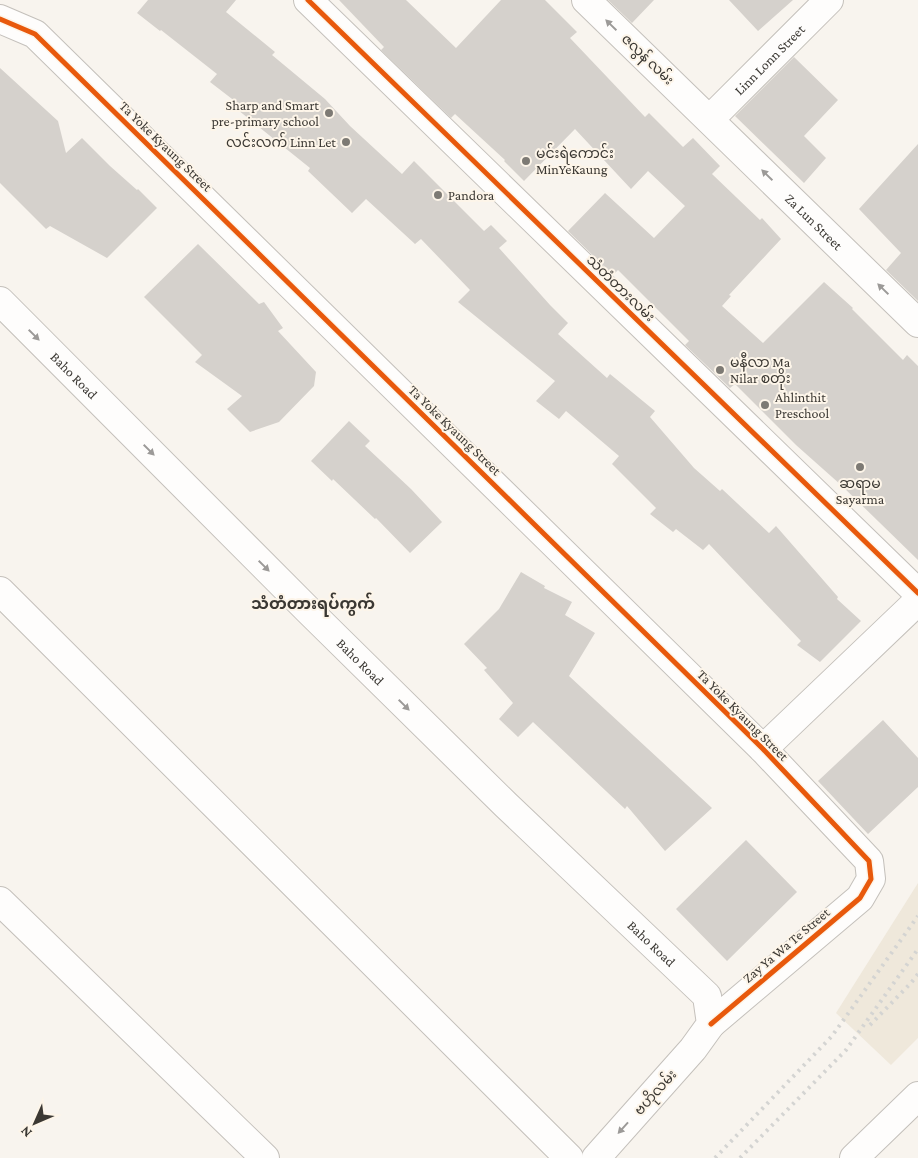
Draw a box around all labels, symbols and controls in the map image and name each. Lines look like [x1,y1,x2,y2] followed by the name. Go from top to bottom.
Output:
[606,19,618,31] one-way arrow
[731,21,808,98] street label: Linn Lonn Street
[616,29,679,91] street label: ဇလွန် လမ်း
[211,97,319,129] place label: Sharp and Smart pre-primary school
[116,98,216,195] street label: Ta Yoke Kyaung Street
[323,107,335,119] marker: Sharp and Smart pre-primary school
[226,132,336,150] place label: လင်းလက် Linn Let
[340,136,352,148] marker: လင်းလက် Linn Let
[536,143,614,177] place label: မင်းရဲကောင်း MinYeKaung
[520,155,532,167] marker: မင်းရဲကောင်း MinYeKaung
[761,169,773,181] one-way arrow
[448,187,495,203] place label: Pandora
[432,189,444,201] marker: Pandora
[782,190,846,253] street label: Za Lun Street
[584,250,660,325] street label: သံတံတားလမ်း
[877,283,889,295] one-way arrow
[28,329,40,341] one-way arrow
[47,349,101,403] street label: Baho Road
[730,352,791,390] place label: မနီလာ Ma Nilar စတိုး
[714,364,726,376] marker: မနီလာ Ma Nilar စတိုး
[405,382,505,479] street label: Ta Yoke Kyaung Street
[775,389,830,421] place label: Ahlinthit Preschool
[759,399,771,411] marker: Ahlinthit Preschool
[143,444,155,456] one-way arrow
[854,461,866,473] marker: ဆရာမ Sayarma
[836,475,885,507] place label: ဆရာမ Sayarma
[257,559,269,571] one-way arrow
[251,592,375,617] district label: သံတံတားရပ်ကွက်
[334,635,388,689] street label: Baho Road
[694,666,792,764] street label: Ta Yoke Kyaung Street
[398,699,410,711] one-way arrow
[739,904,833,986] street label: Zay Ya Wa Te Street
[624,917,679,970] street label: Baho Road
[629,1065,682,1121] street label: ဗဟိုလမ်း
[10,1098,60,1148] north arrow
[617,1121,629,1133] one-way arrow
[16,1123,35,1141] text: N

